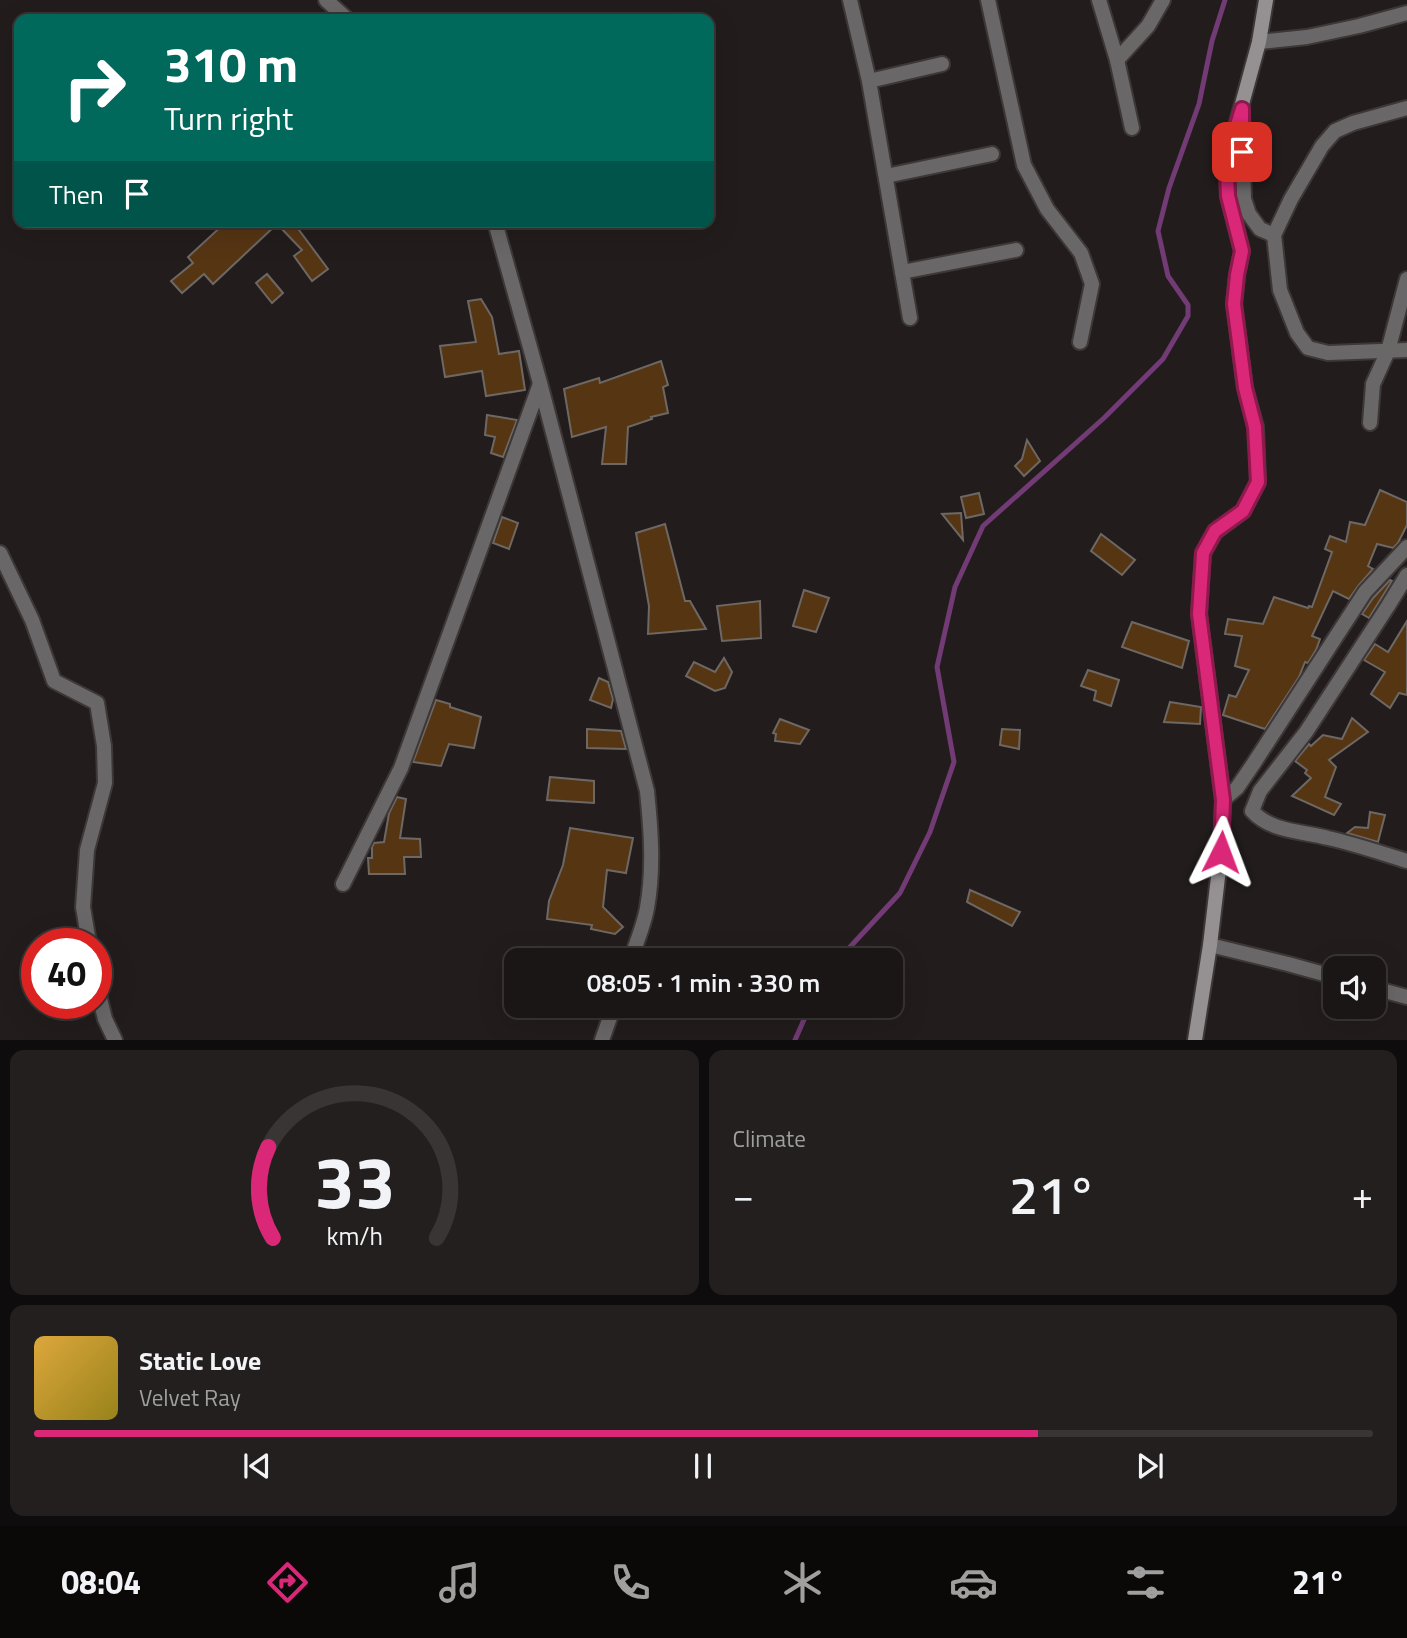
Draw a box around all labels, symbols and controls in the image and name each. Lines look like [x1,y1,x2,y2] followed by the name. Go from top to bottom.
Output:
[164,26,298,101] text: 310 m
[49,42,140,133] icon: right
[164,94,293,142] text: Turn right
[1212,122,1272,182] pin
[1223,133,1261,171] icon: arrive
[49,175,104,214] text: Then
[118,175,156,213] icon: arrive
[1184,815,1258,889] position arrow
[21,928,112,1019] speed limit sign: 40
[1323,956,1386,1019] map controls
[1323,956,1386,1019] button: sound
[587,963,820,1002] text: 08:05 · 1 min · 330 m
[733,1121,806,1156] text: Climate
[313,1127,395,1237] text: 33
[1009,1155,1096,1234] text: 21°
[733,1166,754,1224] text: −
[1352,1166,1373,1224] text: +
[326,1217,383,1255] text: km/h
[139,1341,261,1380] text: Static Love
[139,1380,241,1415] text: Velvet Ray
[238,1447,276,1485] icon: previous
[684,1447,722,1485] icon: pause
[1131,1447,1169,1485] icon: next
[61,1558,141,1606] text: 08:04
[263,1558,312,1607] icon: directions
[435,1558,484,1607] icon: music
[606,1558,655,1607] icon: phone
[778,1558,827,1607] icon: climate
[949,1558,998,1607] icon: car
[1121,1558,1170,1607] icon: filters
[1292,1558,1346,1606] text: 21°

